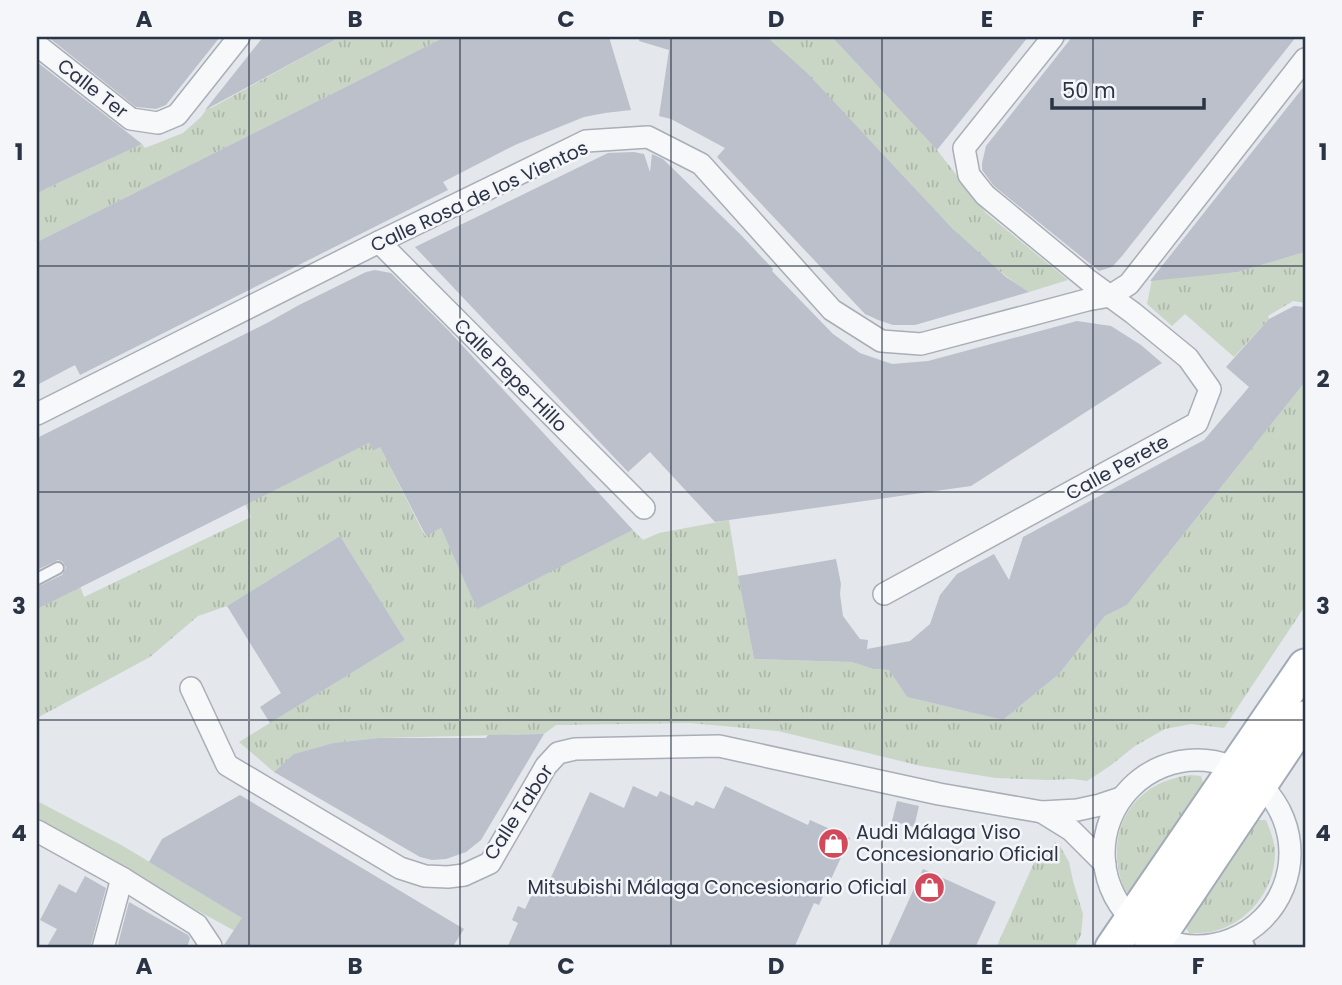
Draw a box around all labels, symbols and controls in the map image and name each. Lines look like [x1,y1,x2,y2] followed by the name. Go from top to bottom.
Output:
[136,3,153,35] text: A
[347,3,363,35] text: B
[557,3,575,35] text: C
[768,3,784,35] text: D
[981,3,993,35] text: E
[1192,3,1204,35] text: F
[52,52,134,125] street label: Calle Ter
[1052,66,1204,110] scale bar
[1062,76,1116,105] text: 50 m
[366,134,592,259] street label: Calle Rosa de los Vientos
[15,136,23,168] text: 1
[1319,136,1327,168] text: 1
[448,312,574,438] street label: Calle Pepe-Hillo
[12,363,26,395] text: 2
[1316,363,1330,395] text: 2
[1061,428,1174,507] street label: Calle Perete
[12,590,26,622] text: 3
[1316,590,1330,622] text: 3
[477,759,559,865] street label: Calle Tabor
[11,817,27,849] text: 4
[1315,817,1331,849] text: 4
[856,819,1059,868] place label: Audi Málaga Viso Concesionario Oficial
[816,826,850,860] shop icon: Audi Málaga Viso Concesionario Oficial
[913,870,947,904] shop icon: Mitsubishi Málaga Concesionario Oficial
[528,874,907,901] place label: Mitsubishi Málaga Concesionario Oficial
[136,950,153,982] text: A
[347,950,363,982] text: B
[557,950,575,982] text: C
[768,950,784,982] text: D
[981,950,993,982] text: E
[1192,950,1204,982] text: F

